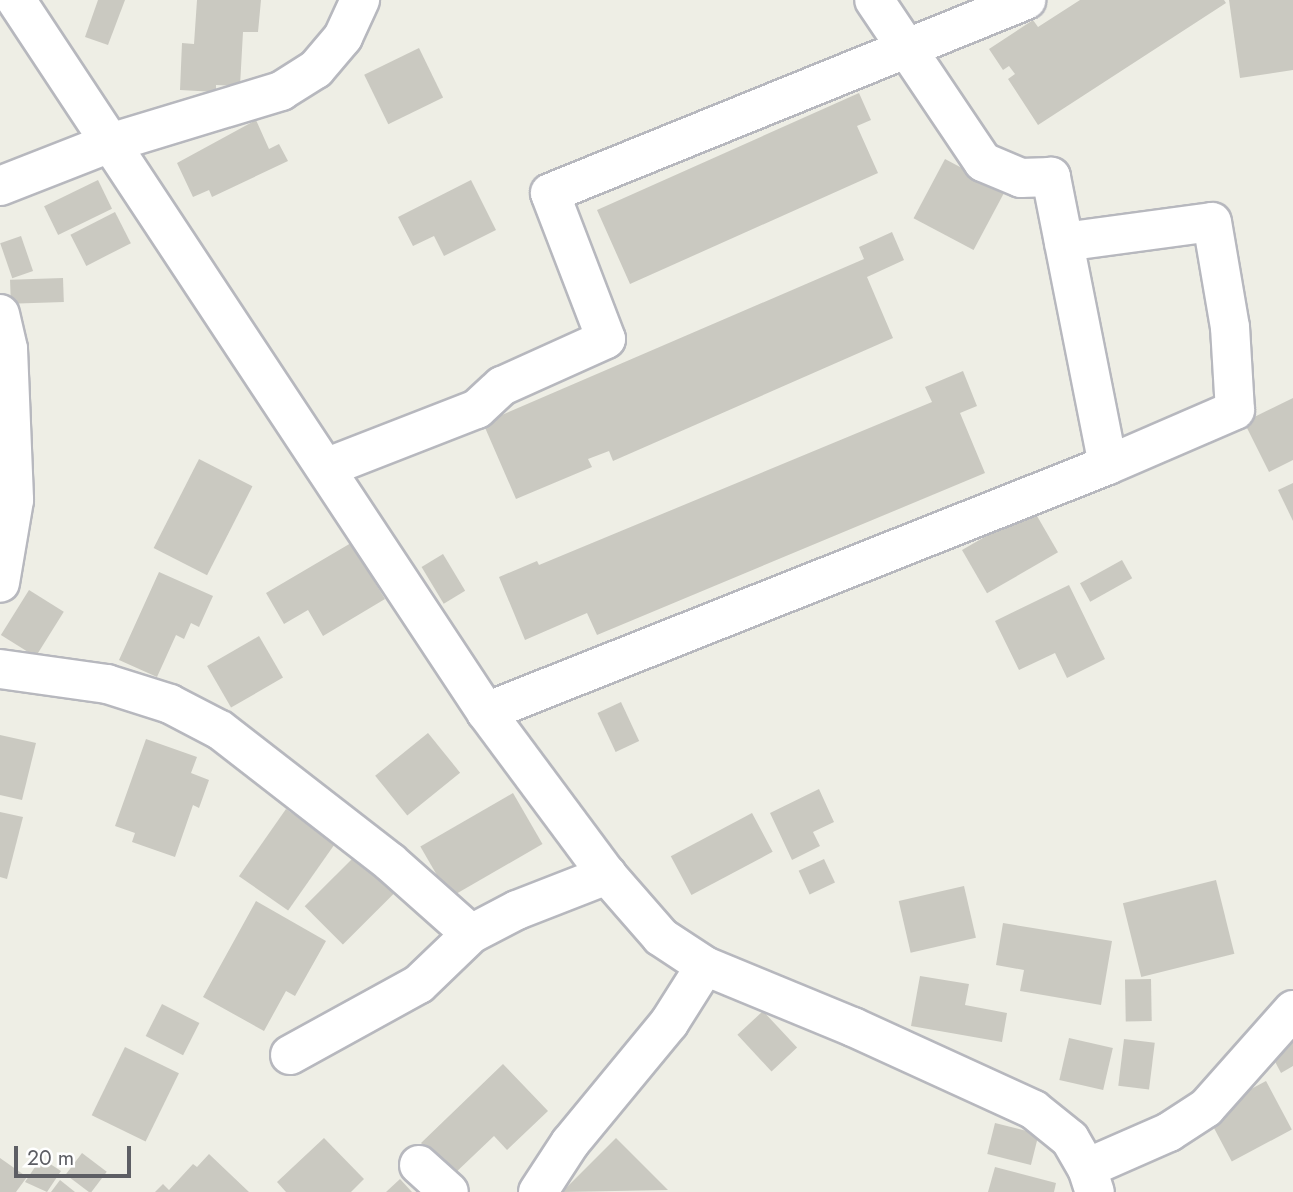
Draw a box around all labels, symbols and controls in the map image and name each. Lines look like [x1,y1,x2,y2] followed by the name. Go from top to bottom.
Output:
[18,1132,135,1176] scale bar
[27,1143,74,1173] text: 20 m

